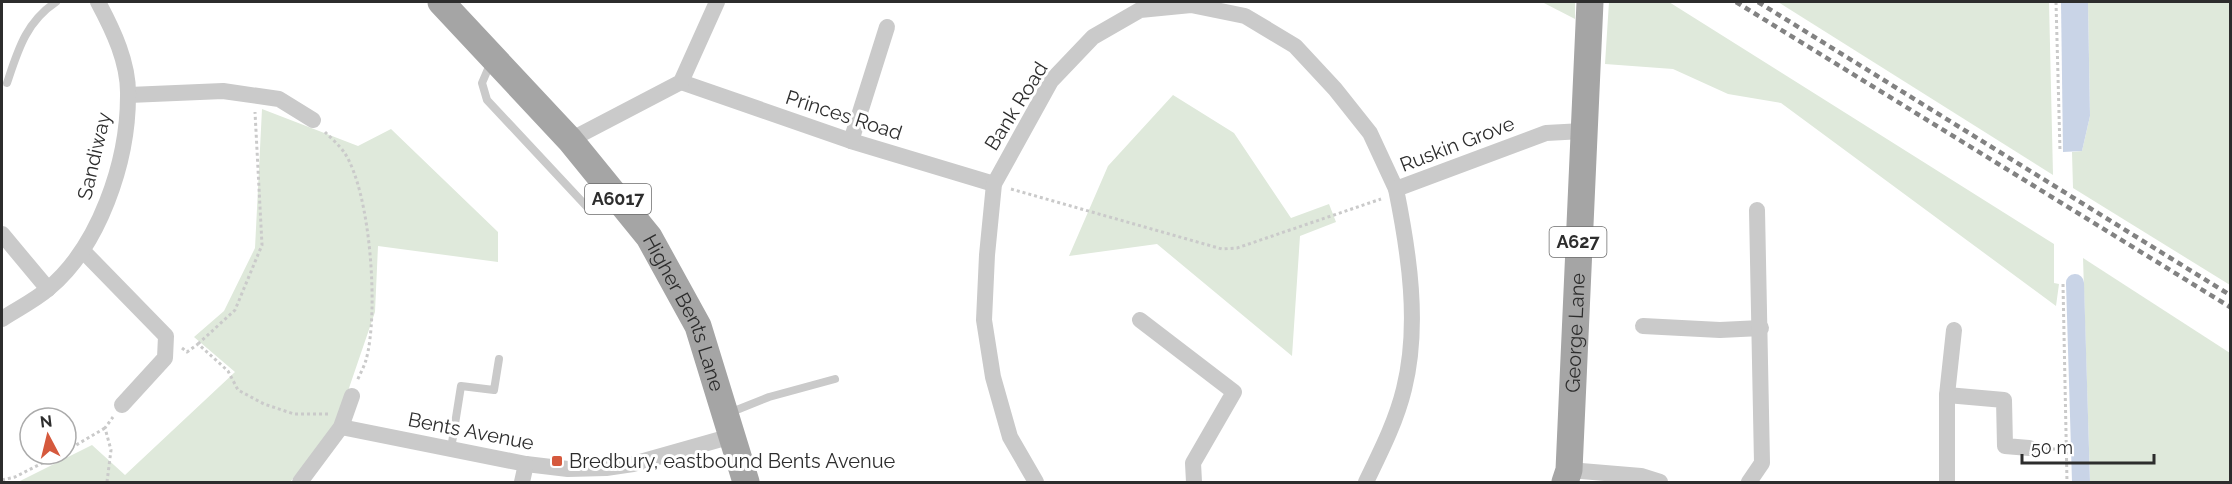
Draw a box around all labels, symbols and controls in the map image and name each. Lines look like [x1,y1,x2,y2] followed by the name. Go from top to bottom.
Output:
[979,57,1053,155] street label: Bank Road
[783,85,905,145] street label: Princes Road
[72,110,116,202] street label: Sandiway
[1396,111,1518,177] street label: Ruskin Grove
[585,184,651,214] road number: A6017
[1550,227,1606,257] road number: A627
[638,230,729,395] street label: Higher Bents Lane
[1560,272,1590,393] street label: George Lane
[18,406,78,466] north arrow
[406,407,536,455] street label: Bents Avenue
[39,411,53,432] text: N
[2022,427,2154,465] scale bar
[2031,437,2073,458] text: 50 m
[569,449,896,473] place label: Bredbury, eastbound Bents Avenue
[550,454,564,468] marker: Bredbury, eastbound Bents Avenue

